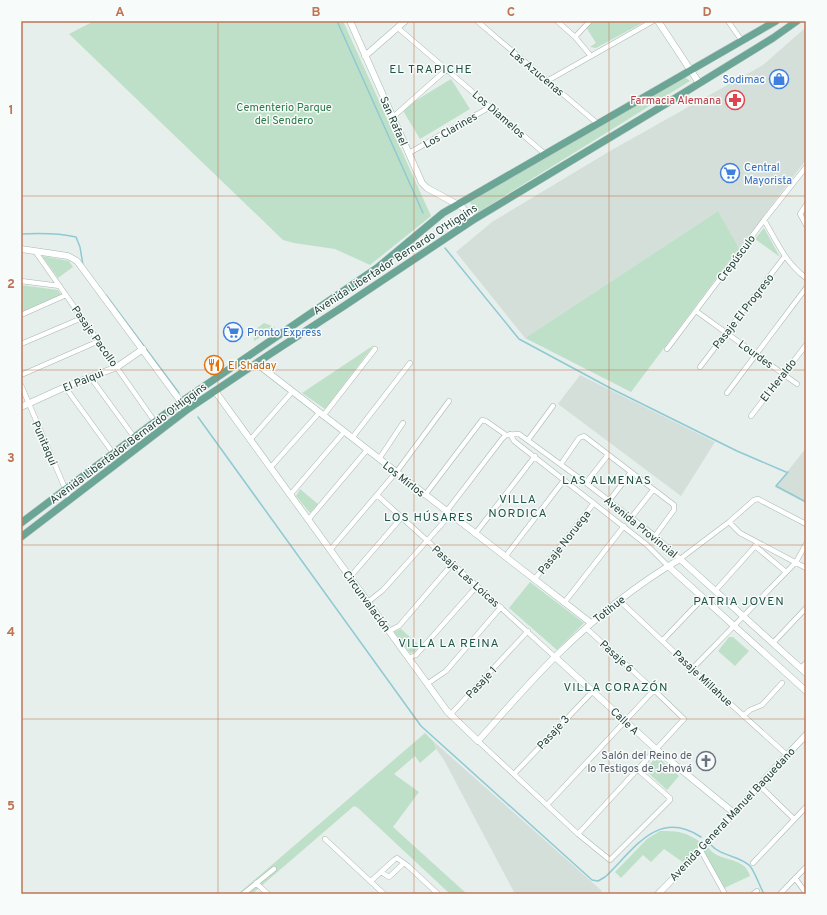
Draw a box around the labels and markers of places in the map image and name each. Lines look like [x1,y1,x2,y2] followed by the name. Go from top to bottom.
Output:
[768,68,790,90] shop icon: Sodimac
[722,73,765,87] place label: Sodimac
[724,89,746,111] pharmacy icon: Farmacia Alemana
[630,94,721,108] place label: Farmacia Alemana
[744,161,792,188] place label: Central Mayorista
[719,162,741,184] supermarket icon: Central Mayorista
[222,321,244,343] supermarket icon: Pronto Express
[247,326,321,340] place label: Pronto Express
[203,354,225,376] restaurant icon: El Shaday
[228,359,277,373] place label: El Shaday
[587,749,692,776] place label: Salón del Reino de lo Testigos de Jehová
[695,750,717,772] church icon: Salón del Reino de lo Testigos de Jehová

